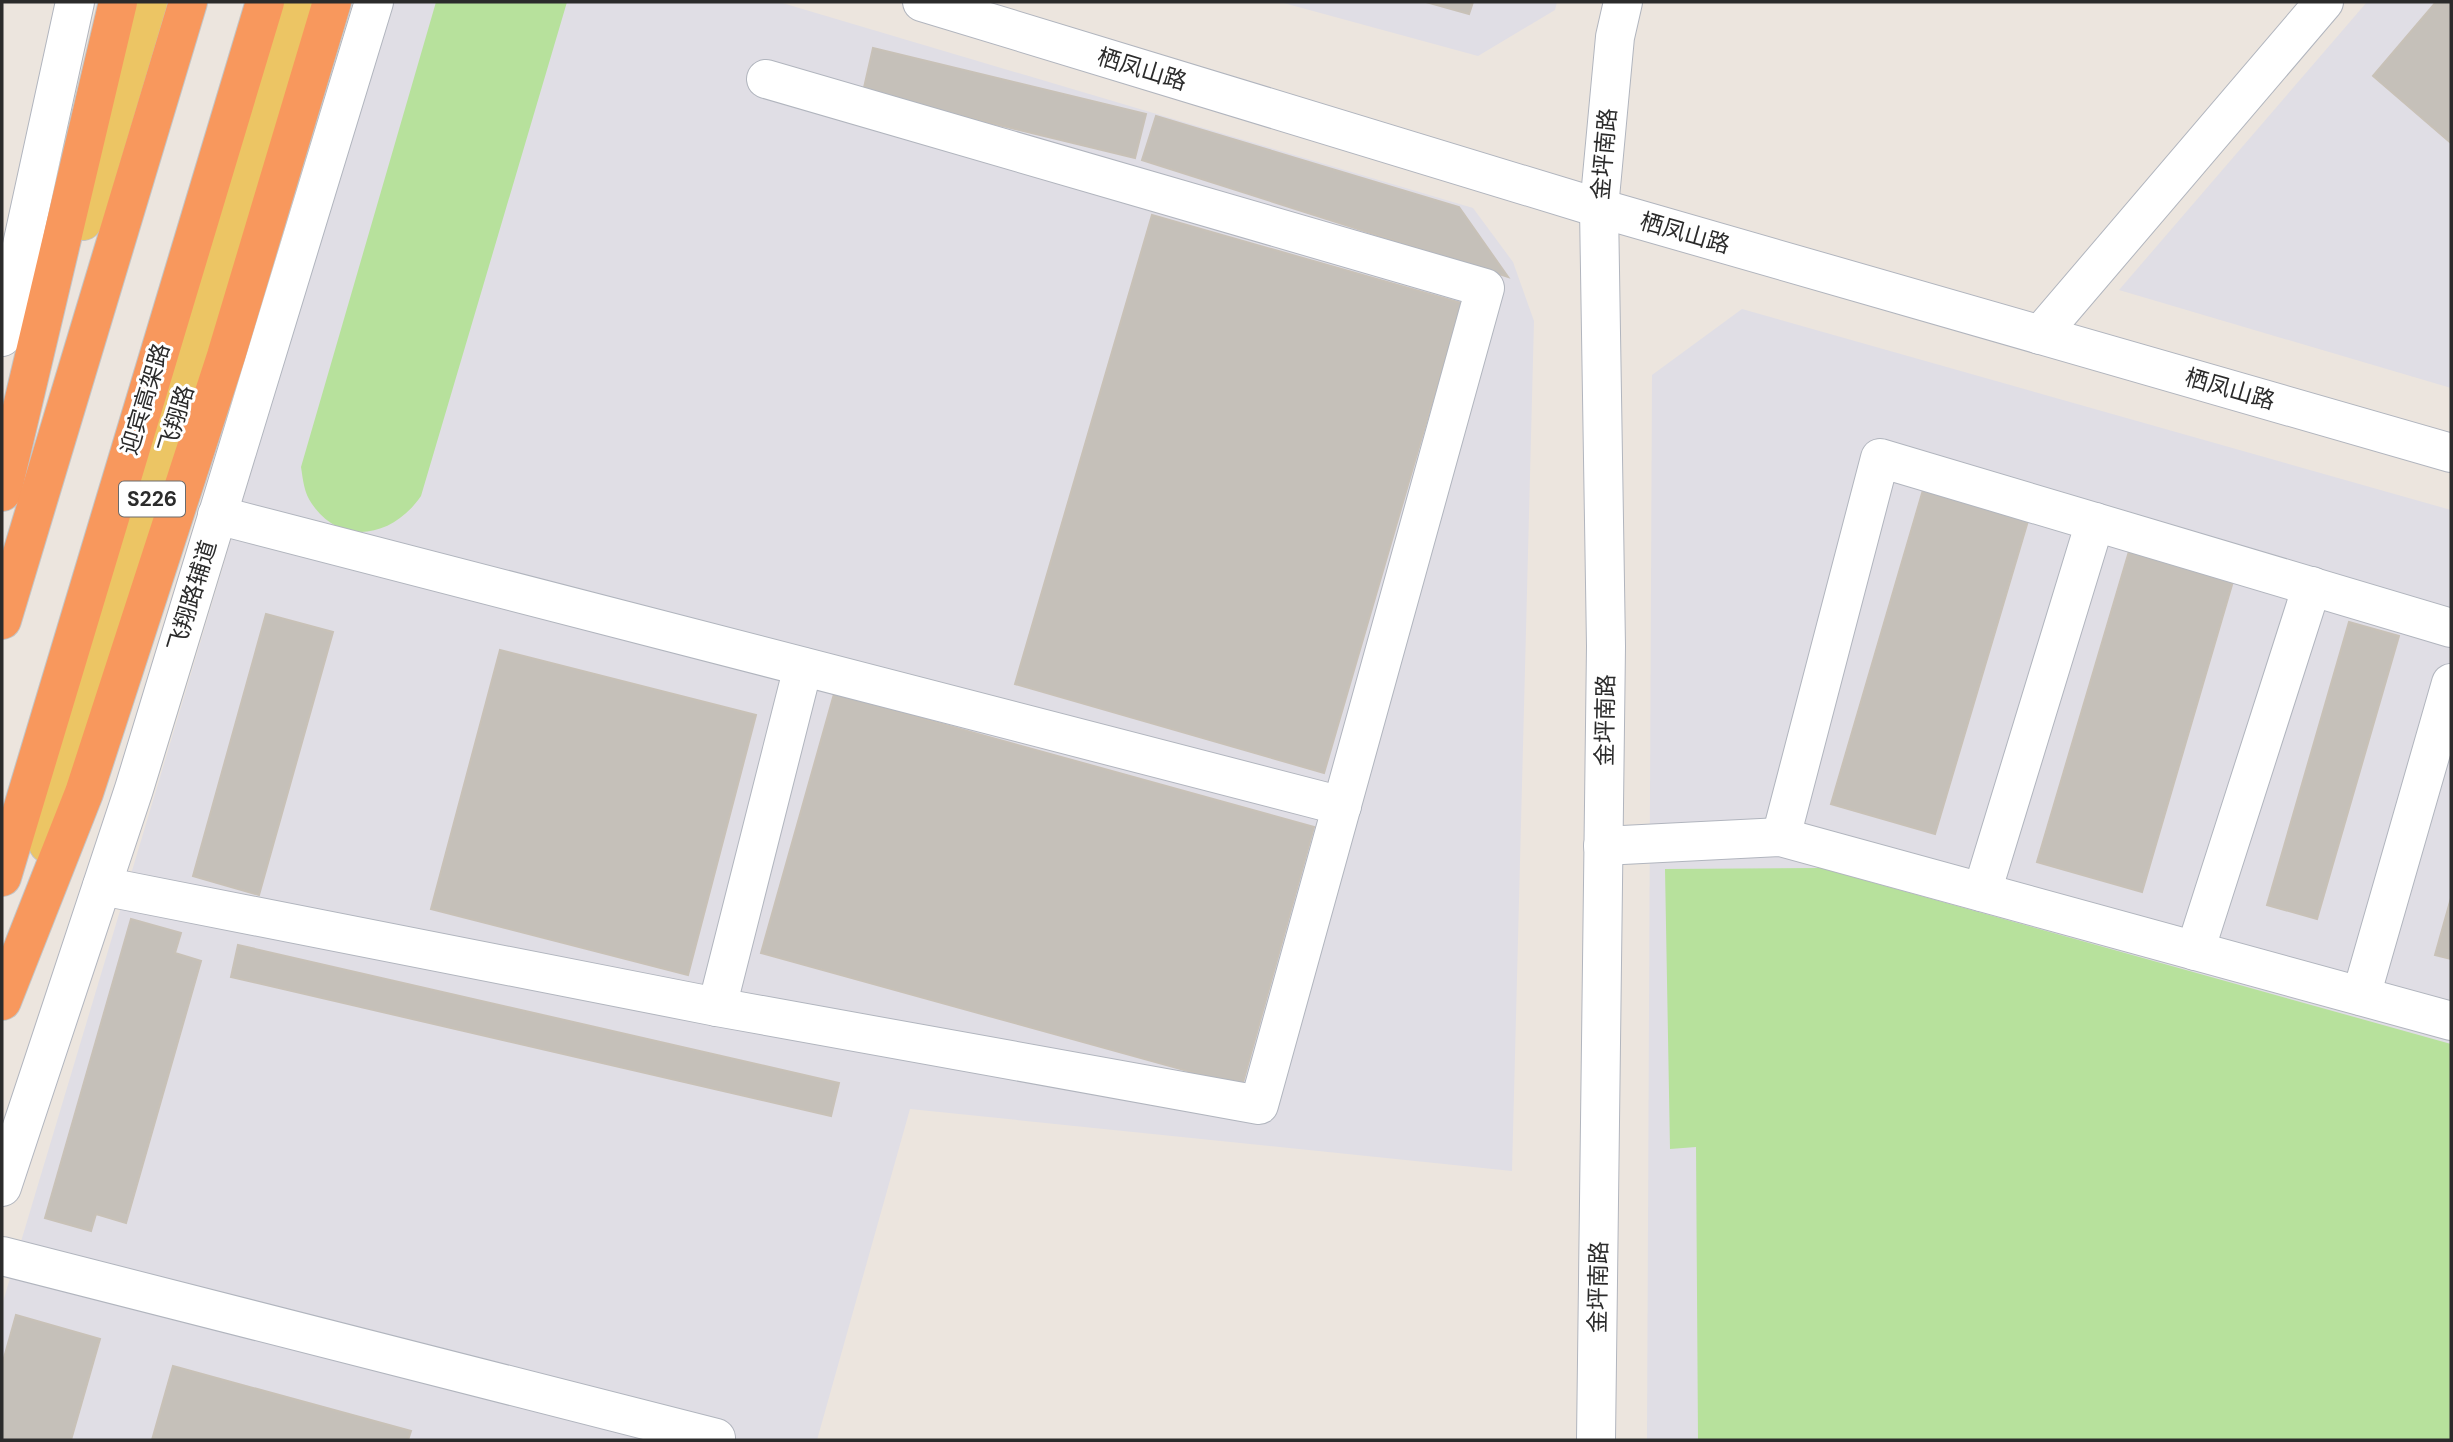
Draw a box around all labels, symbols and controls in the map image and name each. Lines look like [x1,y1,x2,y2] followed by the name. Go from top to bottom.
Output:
[1094,41,1190,97] street label: 栖凤山路
[1585,107,1623,201] street label: 金坪南路
[1637,206,1733,260] street label: 栖凤山路
[114,340,176,458] street label: 迎宾高架路
[2182,362,2278,416] street label: 栖凤山路
[152,382,200,456] street label: 飞翔路
[119,482,185,516] road number: S226
[161,537,223,655] street label: 飞翔路辅道
[1589,674,1621,766] street label: 金坪南路
[1582,1241,1614,1333] street label: 金坪南路

